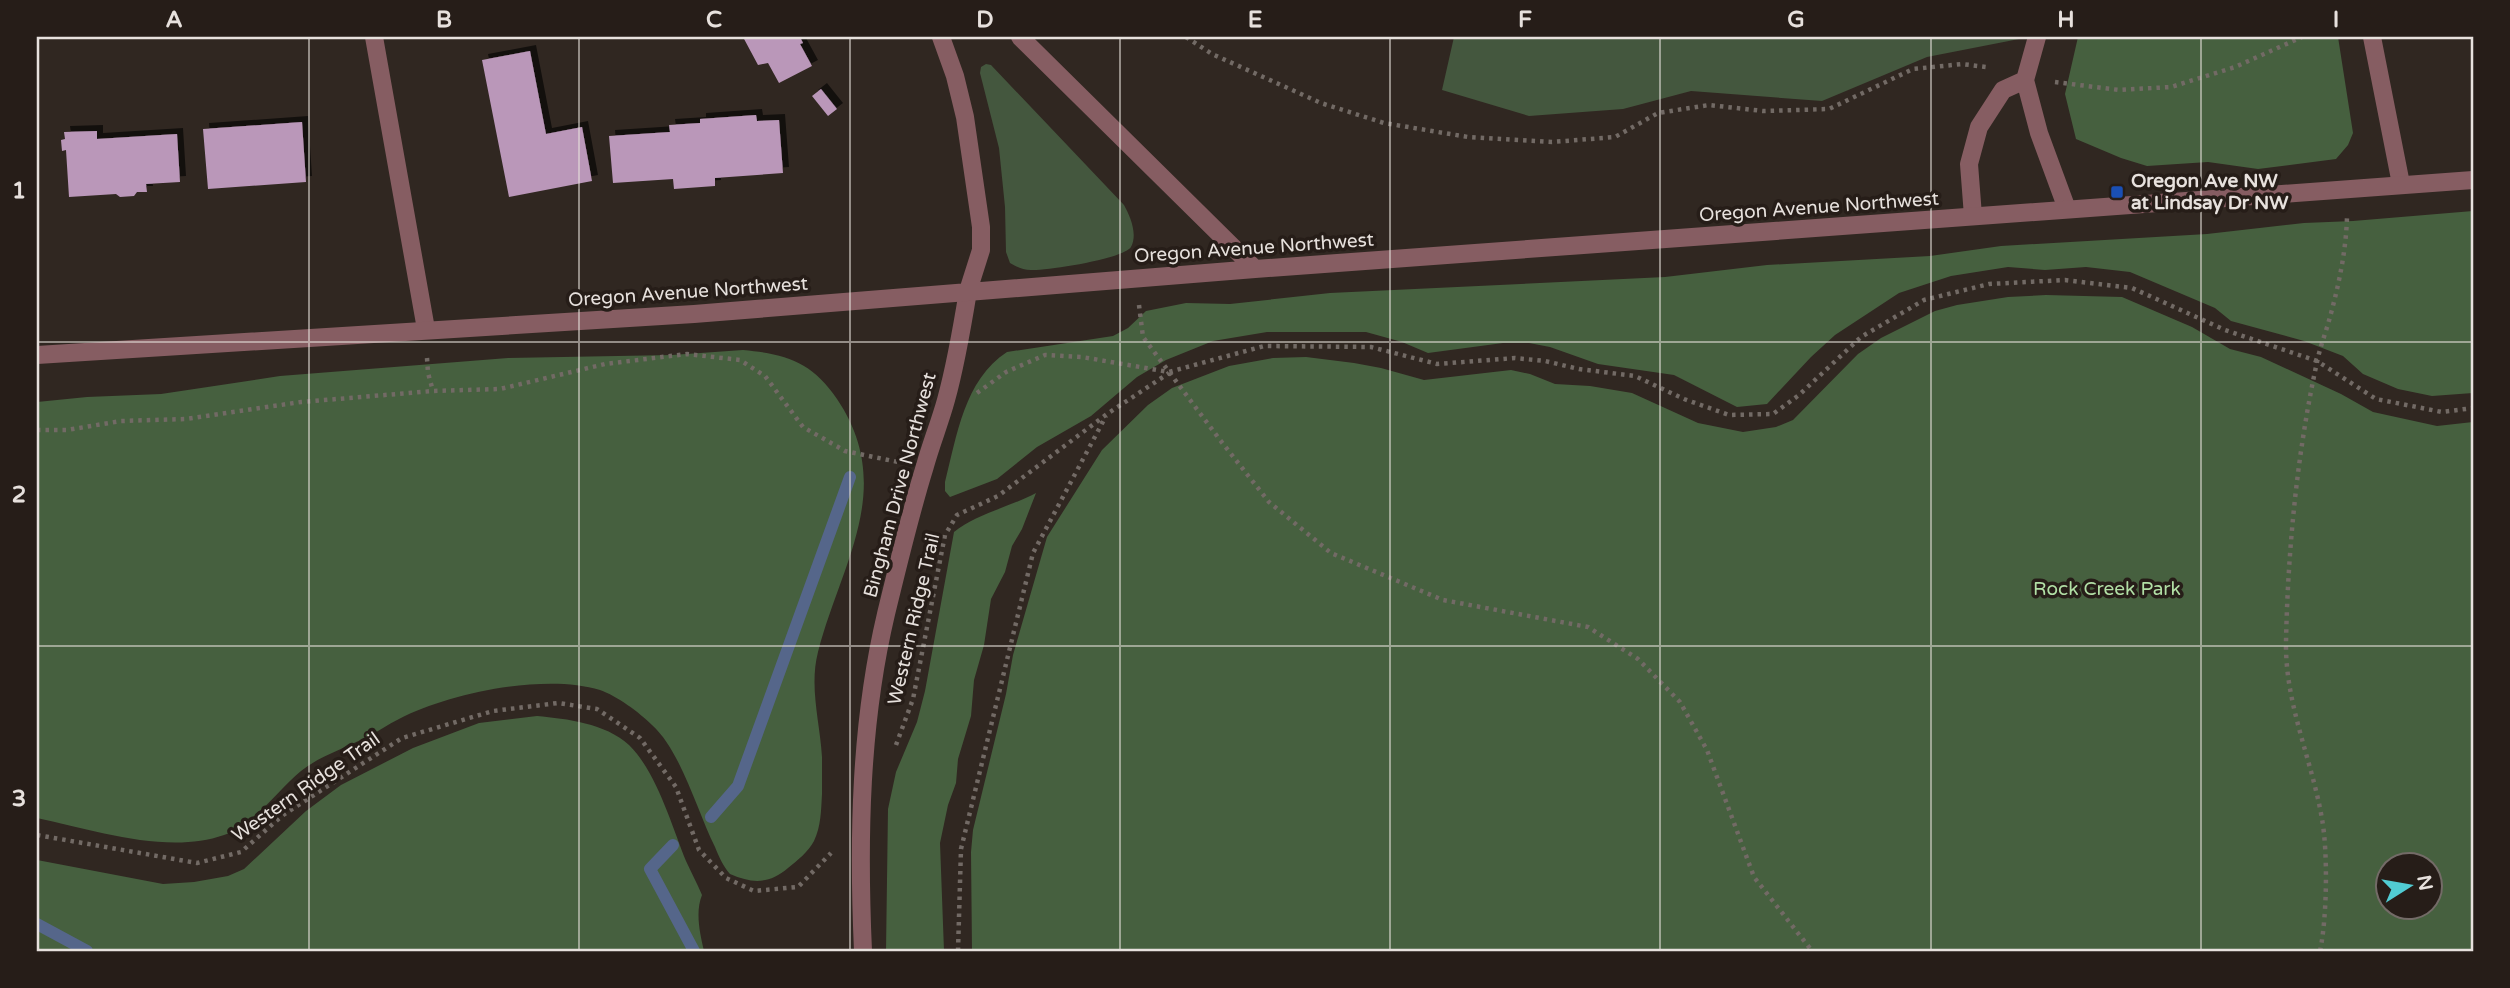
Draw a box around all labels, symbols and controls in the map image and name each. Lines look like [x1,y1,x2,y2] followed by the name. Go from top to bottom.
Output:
[165,6,183,34] text: A
[436,6,452,34] text: B
[706,6,722,34] text: C
[976,6,994,34] text: D
[1248,6,1262,34] text: E
[1518,6,1532,34] text: F
[1787,6,1805,34] text: G
[2057,6,2075,34] text: H
[2333,6,2339,34] text: I
[2131,170,2289,215] place label: Oregon Ave NW at Lindsay Dr NW
[12,177,26,205] text: 1
[2109,184,2125,200] marker: Oregon Ave NW at Lindsay Dr NW
[1698,188,1940,226] street label: Oregon Avenue Northwest
[1133,229,1375,267] street label: Oregon Avenue Northwest
[567,273,809,311] street label: Oregon Avenue Northwest
[859,370,941,600] street label: Bingham Drive Northwest
[12,481,26,509] text: 2
[884,531,944,707] street label: Western Ridge Trail
[2033,578,2181,600] park label: Rock Creek Park
[228,728,384,846] street label: Western Ridge Trail
[12,785,26,813] text: 3
[2374,852,2444,922] north arrow
[2412,873,2437,893] text: N

